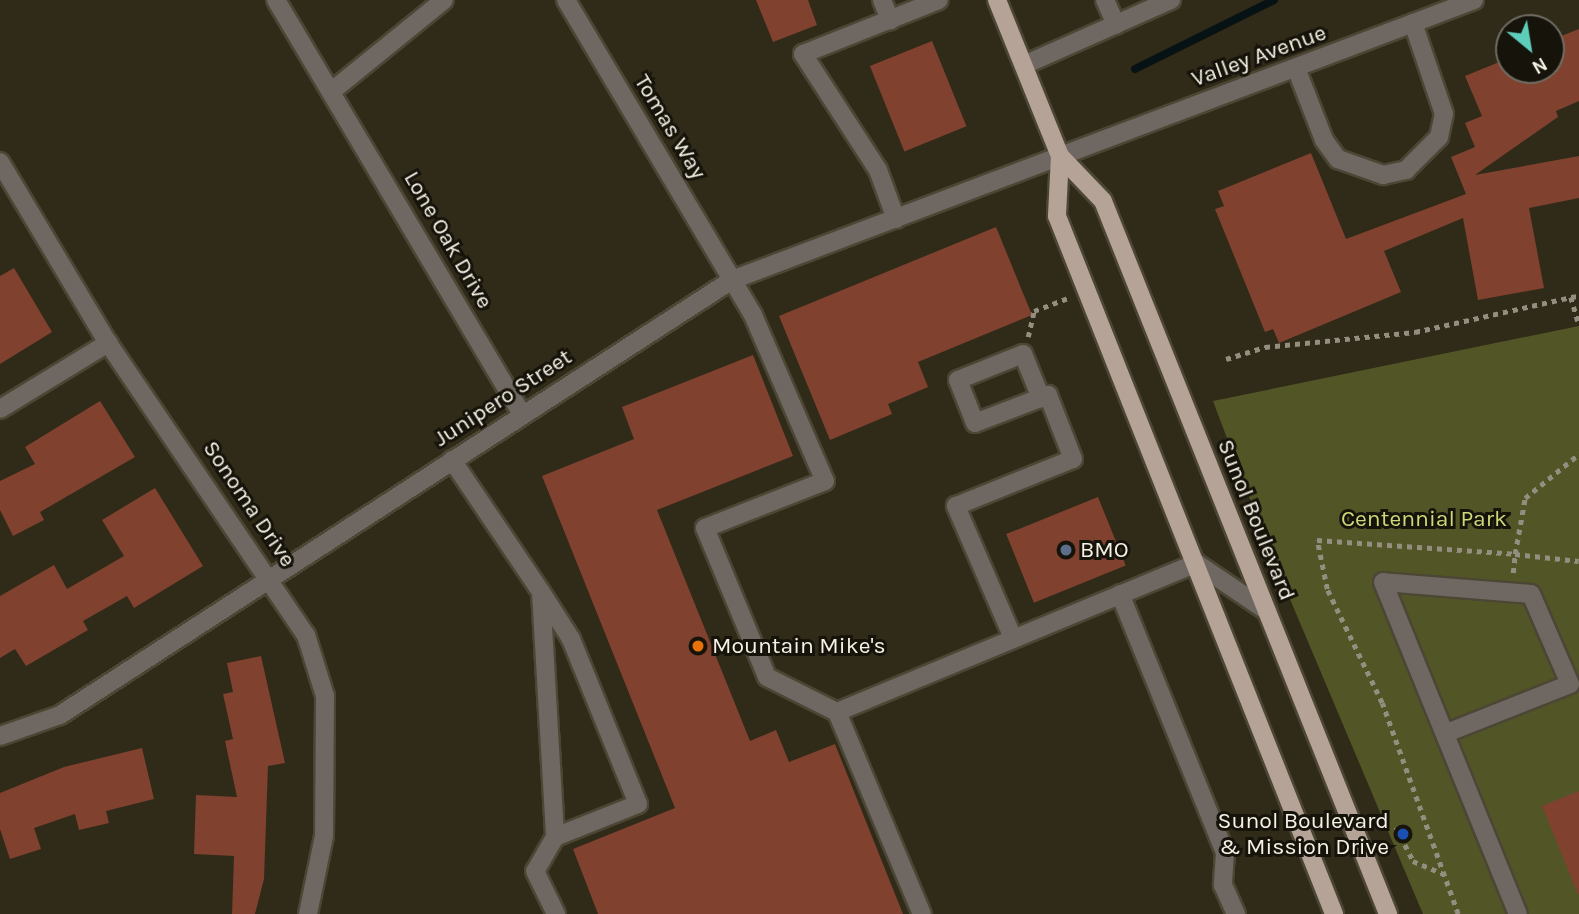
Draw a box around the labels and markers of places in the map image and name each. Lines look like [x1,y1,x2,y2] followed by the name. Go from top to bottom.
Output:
[1080,536,1129,564] place label: BMO
[1058,542,1074,558] marker: BMO
[712,632,886,660] place label: Mountain Mike's
[690,638,706,654] marker: Mountain Mike's
[1218,807,1389,861] place label: Sunol Boulevard & Mission Drive
[1395,826,1411,842] marker: Sunol Boulevard & Mission Drive

